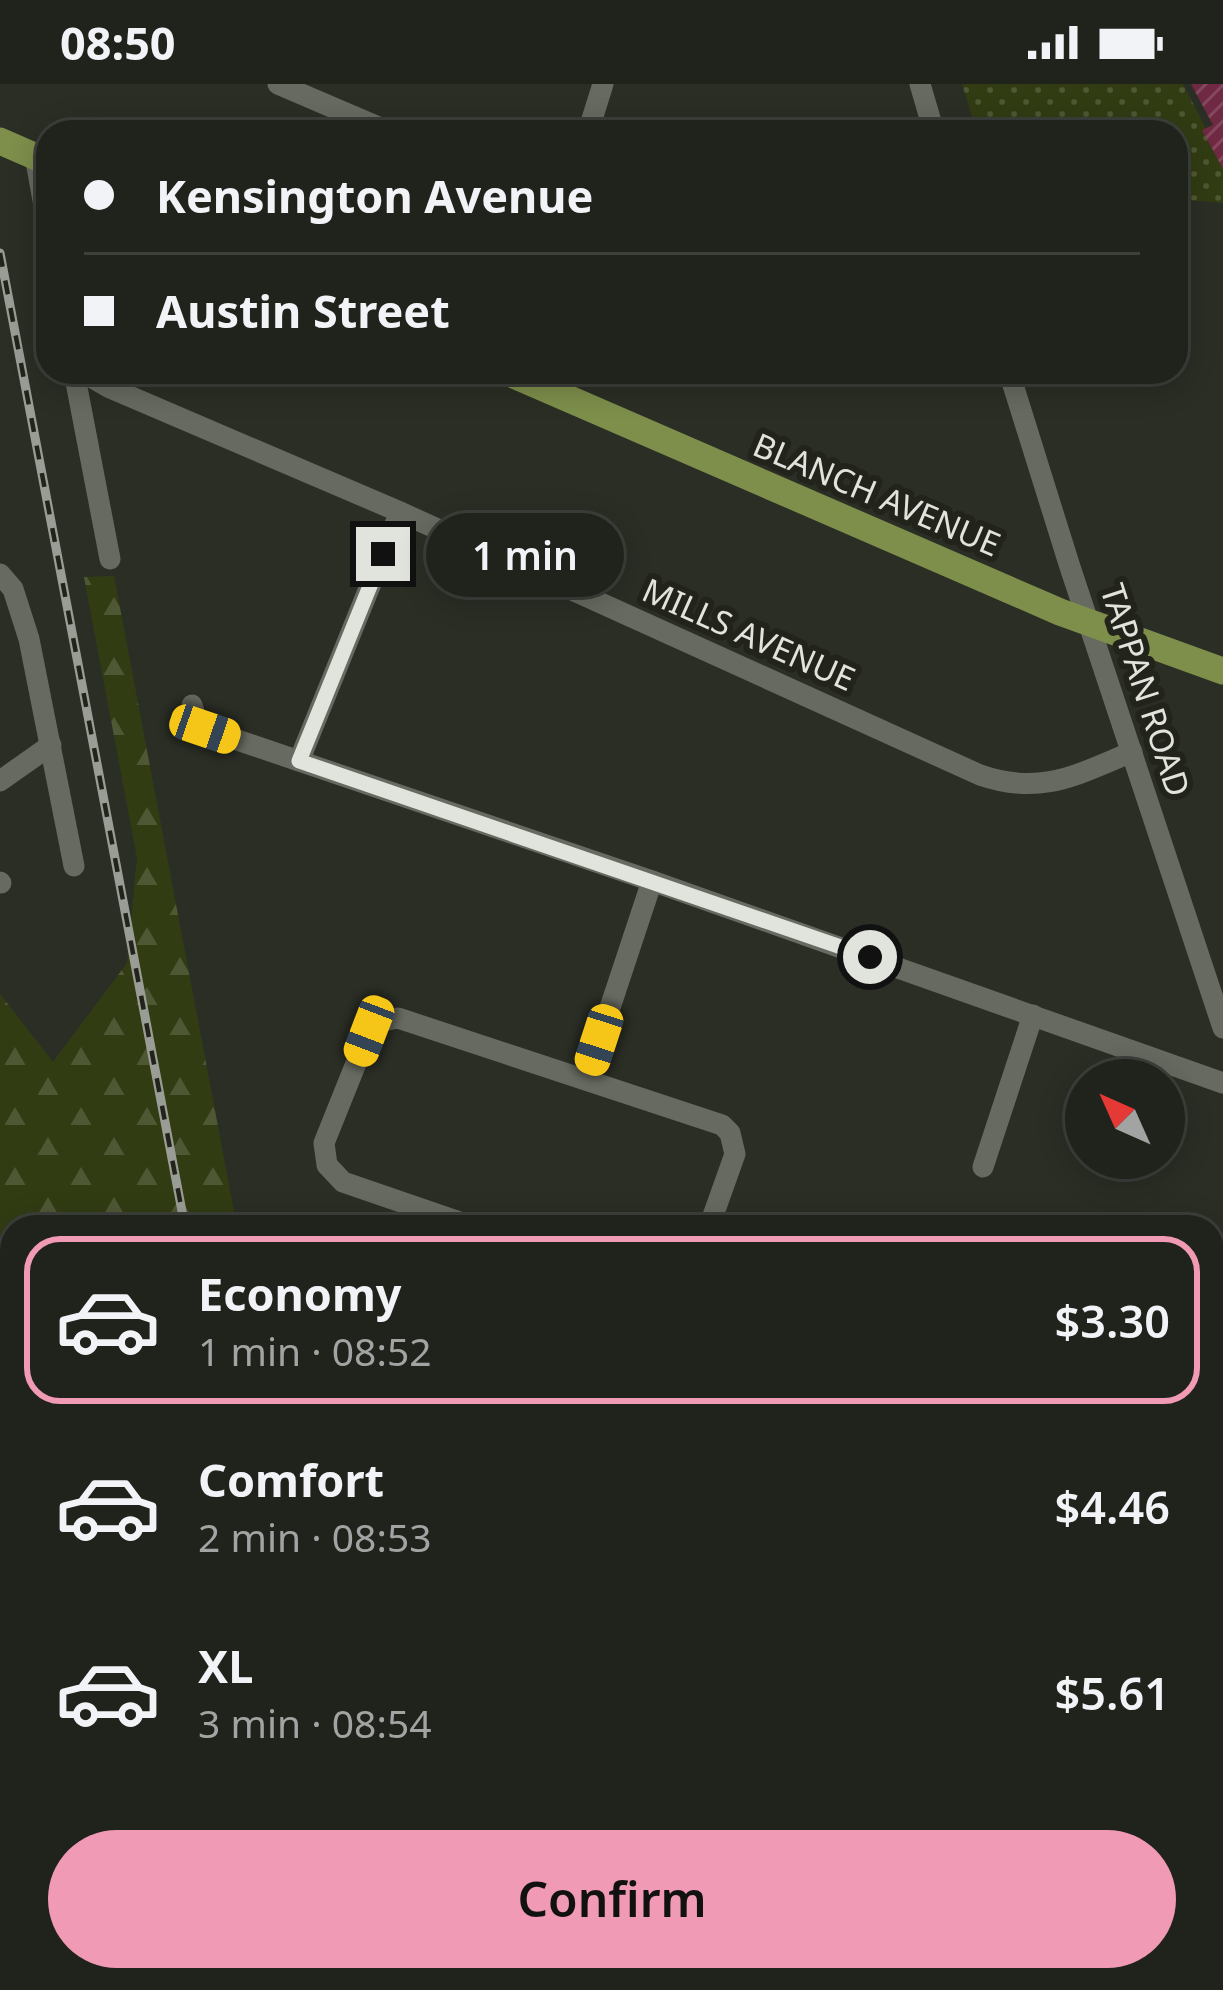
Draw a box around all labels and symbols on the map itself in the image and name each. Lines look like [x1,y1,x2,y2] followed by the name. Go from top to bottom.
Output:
[747,422,1007,566] street label: BLANCH AVENUE
[425,512,623,596] callout: 1 min
[356,527,410,581] route end
[636,567,862,701] street label: MILLS AVENUE
[1090,578,1202,802] street label: TAPPAN ROAD
[165,700,245,758] car
[843,930,897,984] route start
[339,991,399,1071] car
[571,1000,627,1080] car
[1065,1059,1185,1179] north arrow

